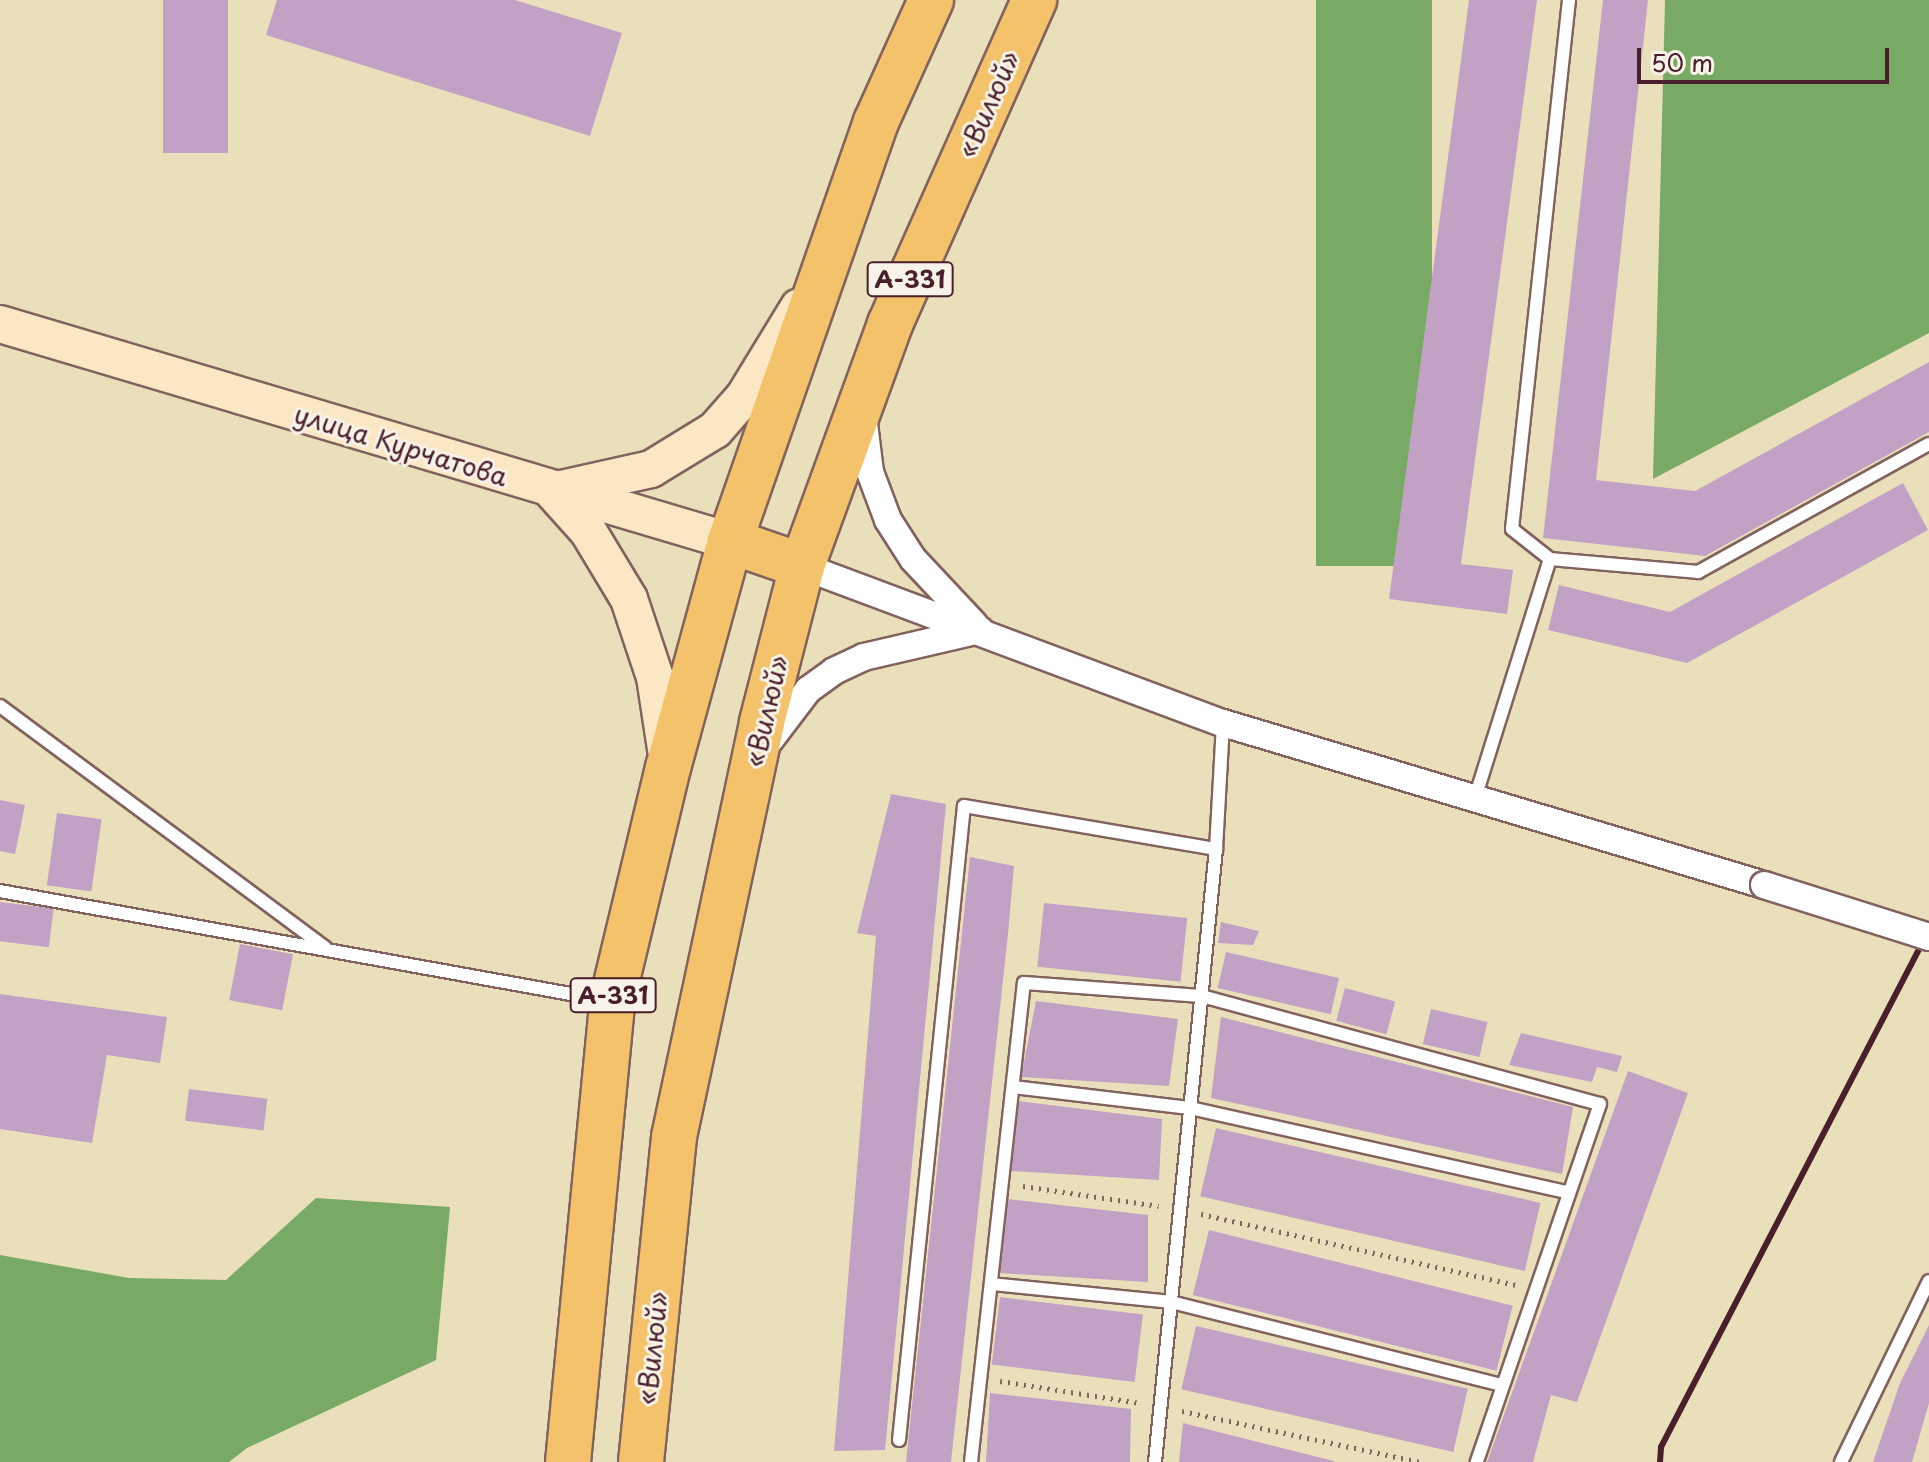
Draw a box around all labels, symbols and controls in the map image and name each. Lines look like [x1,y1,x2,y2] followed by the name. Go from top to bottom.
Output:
[1641,32,1893,82] scale bar
[1651,44,1713,80] text: 50 m
[951,46,1025,162] street label: «Вилюй»
[866,259,954,299] road number: А-331
[290,398,512,492] street label: улица Курчатова
[738,652,794,770] street label: «Вилюй»
[569,975,657,1015] road number: А-331
[631,1290,673,1406] street label: «Вилюй»

